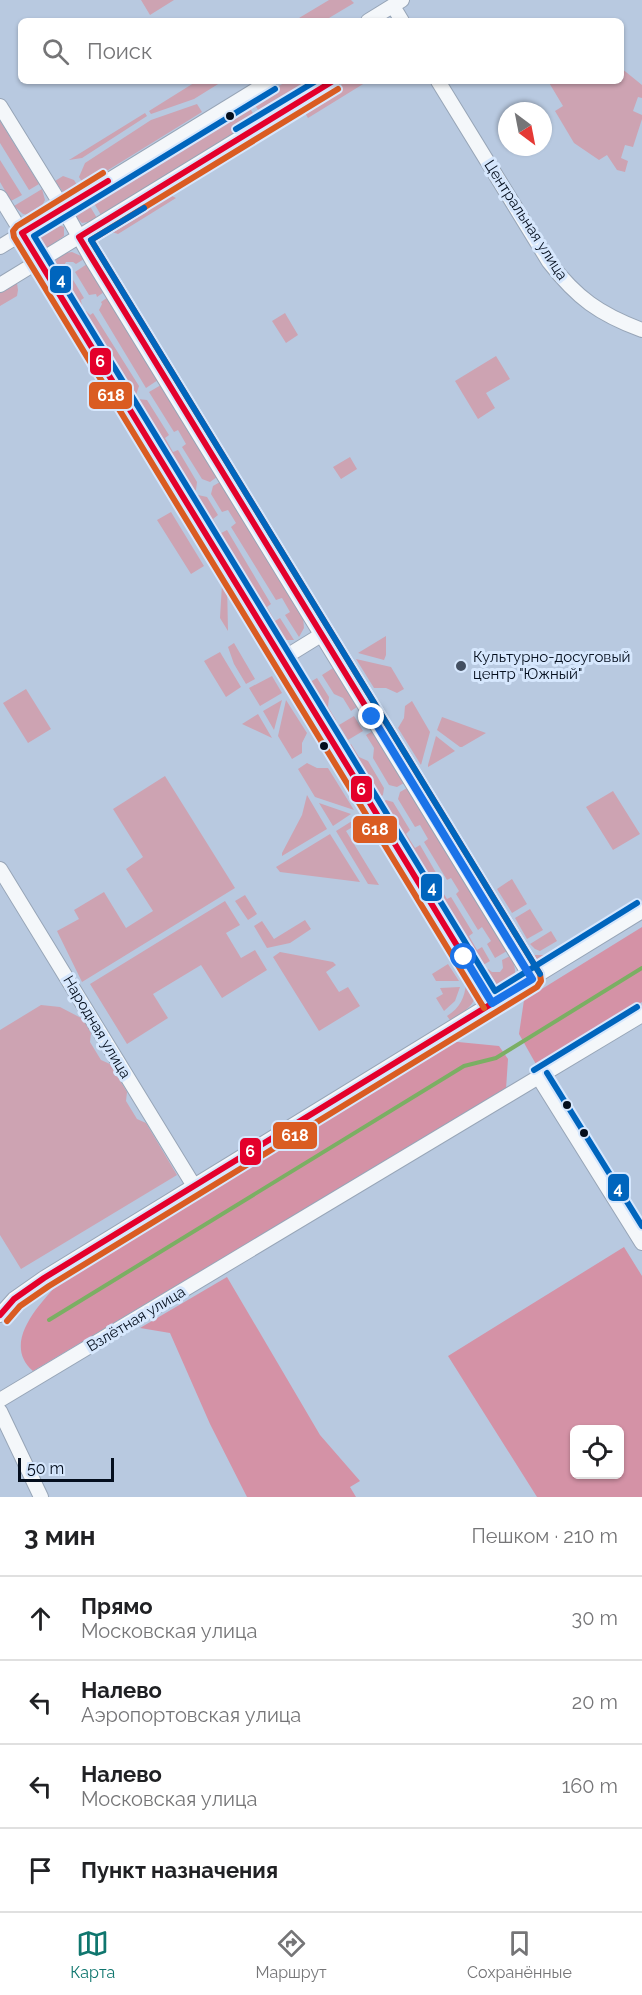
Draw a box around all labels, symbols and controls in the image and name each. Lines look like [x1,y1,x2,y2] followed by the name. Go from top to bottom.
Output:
[18,18,624,84] search box
[39,35,72,68] icon: search
[87,38,152,64] text: Поиск
[498,102,552,156] north arrow
[224,110,236,122] unlabelled marker
[480,157,572,283] street label: Центральная улица
[49,265,72,294] line badge: 4
[56,270,66,289] text: 4
[89,347,112,376] line badge: 6
[95,352,105,371] text: 6
[88,381,133,410] line badge: 618
[97,386,125,405] text: 618
[473,648,630,683] place label: Культурно-досуговый центр "Южный"
[454,659,468,673] marker: Культурно-досуговый центр "Южный"
[358,703,384,729] route end
[318,740,330,752] unlabelled marker
[350,775,373,803] line badge: 6
[356,780,366,799] text: 6
[352,815,398,844] line badge: 618
[361,820,389,839] text: 618
[420,873,443,902] line badge: 4
[427,878,437,897] text: 4
[450,943,476,969] route start
[59,972,135,1082] street label: Народная улица
[561,1099,573,1111] unlabelled marker
[272,1121,318,1150] line badge: 618
[281,1126,309,1145] text: 618
[578,1127,590,1139] unlabelled marker
[239,1137,262,1166] line badge: 6
[245,1142,255,1161] text: 6
[607,1173,630,1202] line badge: 4
[613,1179,623,1198] text: 4
[83,1282,189,1356] street label: Взлётная улица
[570,1425,624,1479] map controls
[570,1425,624,1479] button: locate
[18,1455,114,1482] scale bar
[27,1459,64,1478] text: 50 m
[24,1521,95,1551] text: 3 мин
[472,1524,618,1548] text: Пешком · 210 m
[81,1593,153,1619] text: Прямо
[24,1602,57,1635] icon: ahead
[572,1606,618,1630] text: 30 m
[81,1619,257,1643] text: Московская улица
[81,1677,162,1703] text: Налево
[24,1686,57,1719] icon: left
[572,1690,618,1714] text: 20 m
[81,1703,301,1727] text: Аэропортовская улица
[81,1761,162,1787] text: Налево
[24,1770,57,1803] icon: left
[562,1774,618,1798] text: 160 m
[81,1787,257,1811] text: Московская улица
[24,1854,57,1887] icon: arrive
[81,1857,278,1883] text: Пункт назначения
[70,1927,115,1982] tab: Карта
[256,1927,327,1982] tab: Маршрут
[467,1927,572,1982] tab: Сохранённые

